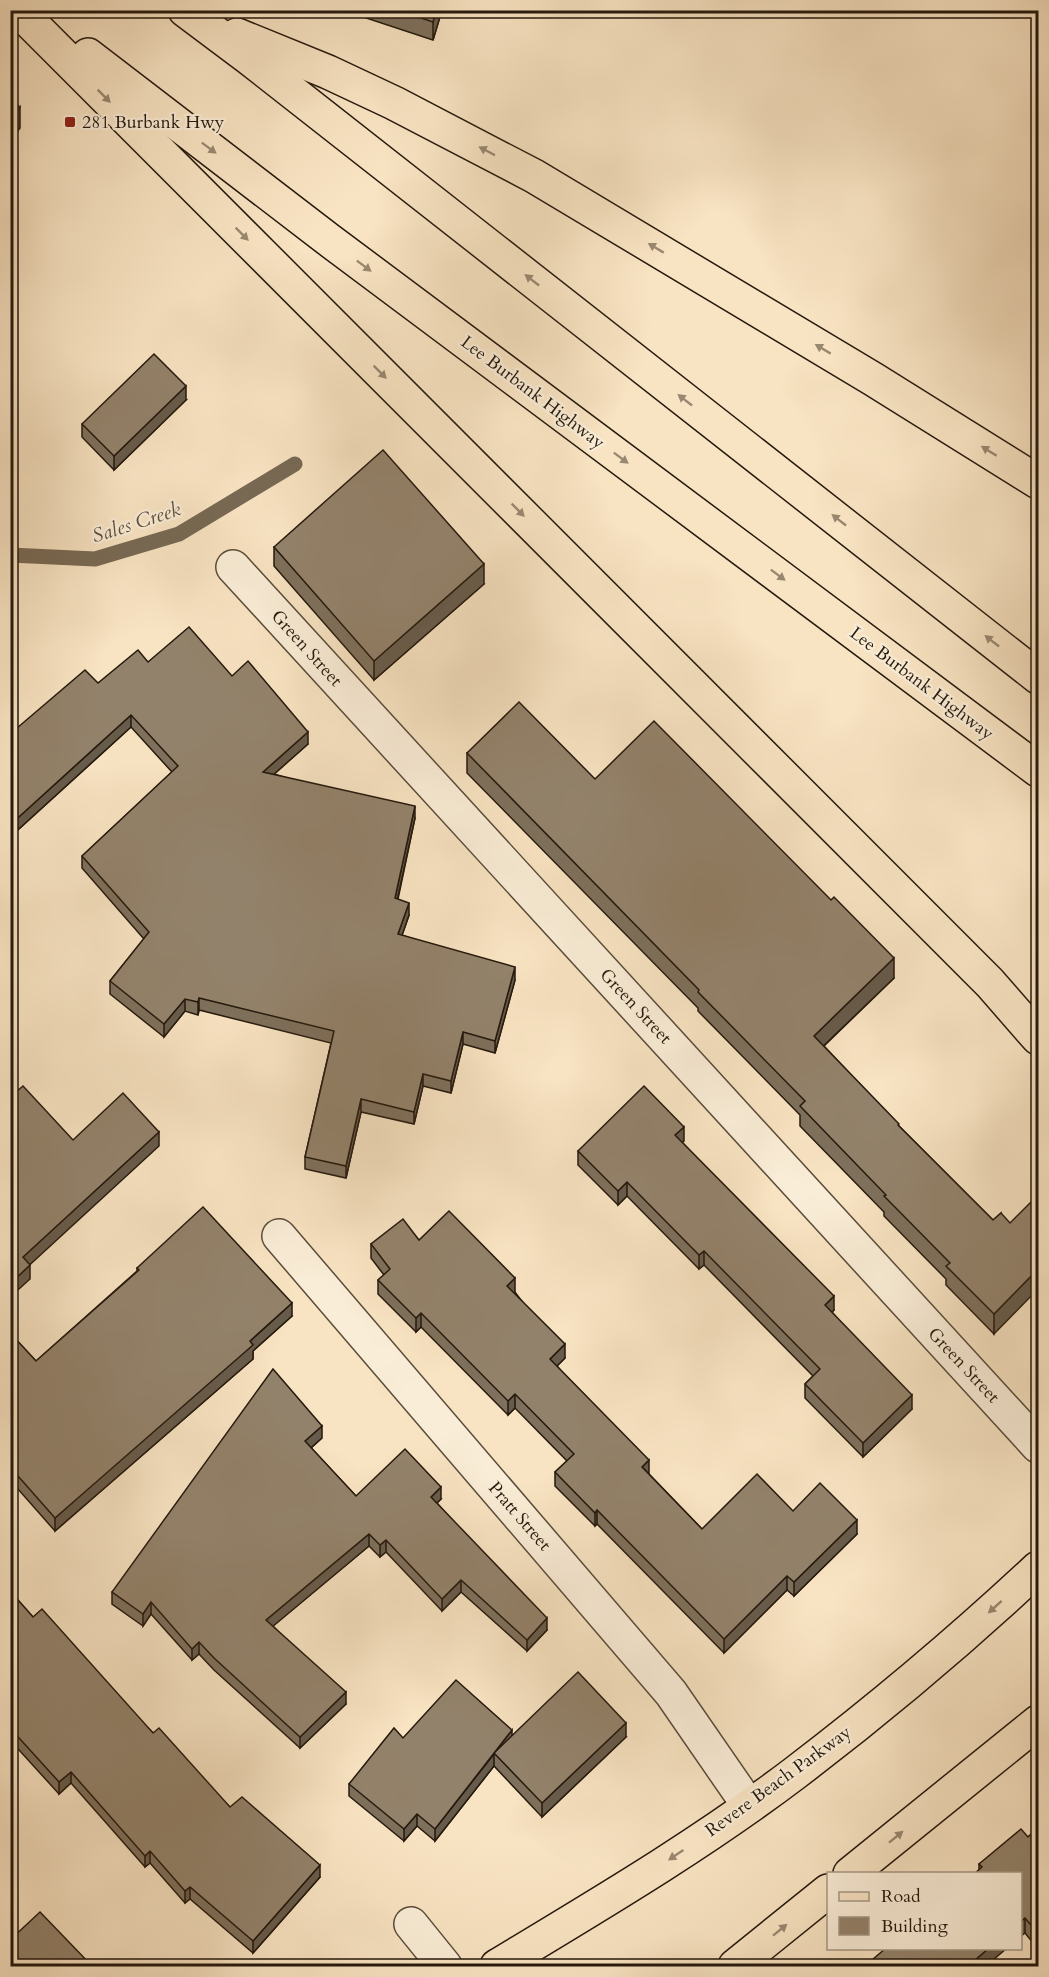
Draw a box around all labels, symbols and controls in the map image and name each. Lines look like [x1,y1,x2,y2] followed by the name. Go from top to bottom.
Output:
[97,89,111,103] one-way arrow
[82,110,225,135] place label: 281 Burbank Hwy
[63,115,77,129] marker: 281 Burbank Hwy
[201,142,217,155] one-way arrow
[478,146,495,156] one-way arrow
[235,227,250,241] one-way arrow
[648,243,664,254] one-way arrow
[356,260,372,272] one-way arrow
[524,273,540,286] one-way arrow
[455,330,610,455] street label: Lee Burbank Highway
[815,343,831,354] one-way arrow
[372,365,386,379] one-way arrow
[678,395,693,407] one-way arrow
[981,445,997,456] one-way arrow
[614,452,629,464] one-way arrow
[88,495,184,550] water label: Sales Creek
[510,503,524,517] one-way arrow
[831,514,847,527] one-way arrow
[769,569,785,581] one-way arrow
[265,604,348,692] street label: Green Street
[844,621,999,746] street label: Lee Burbank Highway
[985,635,1000,647] one-way arrow
[594,963,678,1050] street label: Green Street
[922,1322,1006,1409] street label: Green Street
[482,1476,557,1557] street label: Pratt Street
[988,1600,1003,1614] one-way arrow
[700,1720,857,1843] street label: Revere Beach Parkway
[888,1830,904,1843] one-way arrow
[668,1849,684,1861] one-way arrow
[827,1872,1022,1950] legend
[881,1884,921,1909] text: Road
[881,1914,949,1939] text: Building
[772,1923,788,1936] one-way arrow

